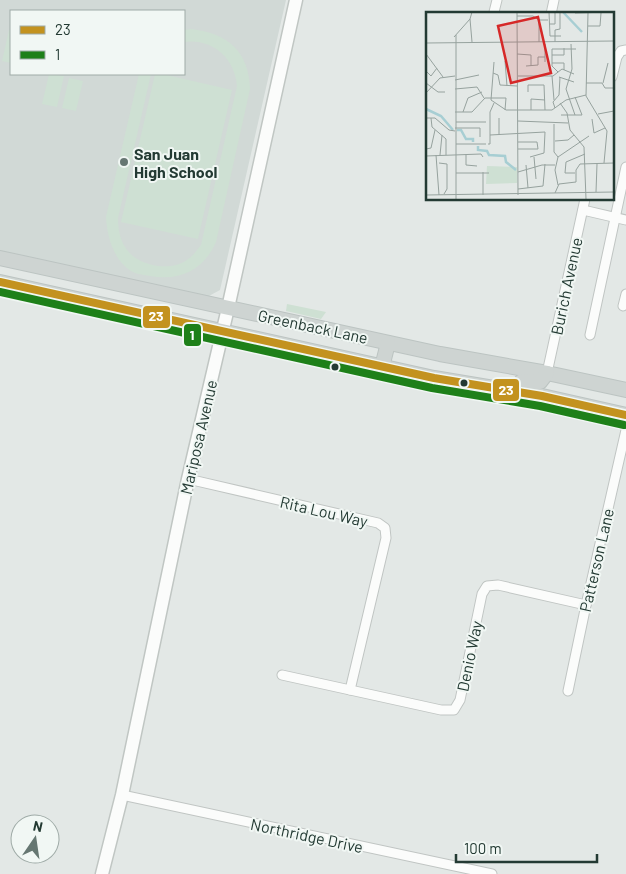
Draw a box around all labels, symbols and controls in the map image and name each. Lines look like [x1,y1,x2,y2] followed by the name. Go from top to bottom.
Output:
[10,10,185,75] legend
[426,12,614,200] inset map
[55,20,71,38] text: 23
[55,45,60,63] text: 1
[134,144,218,181] place label: San Juan High School
[118,156,130,168] marker: San Juan High School
[546,235,586,337] street label: Burich Avenue
[142,305,171,329] line badge: 23
[256,305,370,347] street label: Greenback Lane
[148,307,164,324] text: 23
[183,323,202,347] line badge: 1
[190,326,195,343] text: 1
[330,362,340,372] unlabelled marker
[176,378,220,496] street label: Mariposa Avenue
[459,378,469,388] unlabelled marker
[492,378,520,402] line badge: 23
[498,381,514,398] text: 23
[278,492,370,530] street label: Rita Lou Way
[575,506,617,614] street label: Patterson Lane
[452,618,486,693] street label: Denio Way
[10,814,60,864] north arrow
[249,814,365,856] street label: Northridge Drive
[32,817,44,835] text: N
[456,832,597,864] scale bar
[464,839,502,857] text: 100 m

